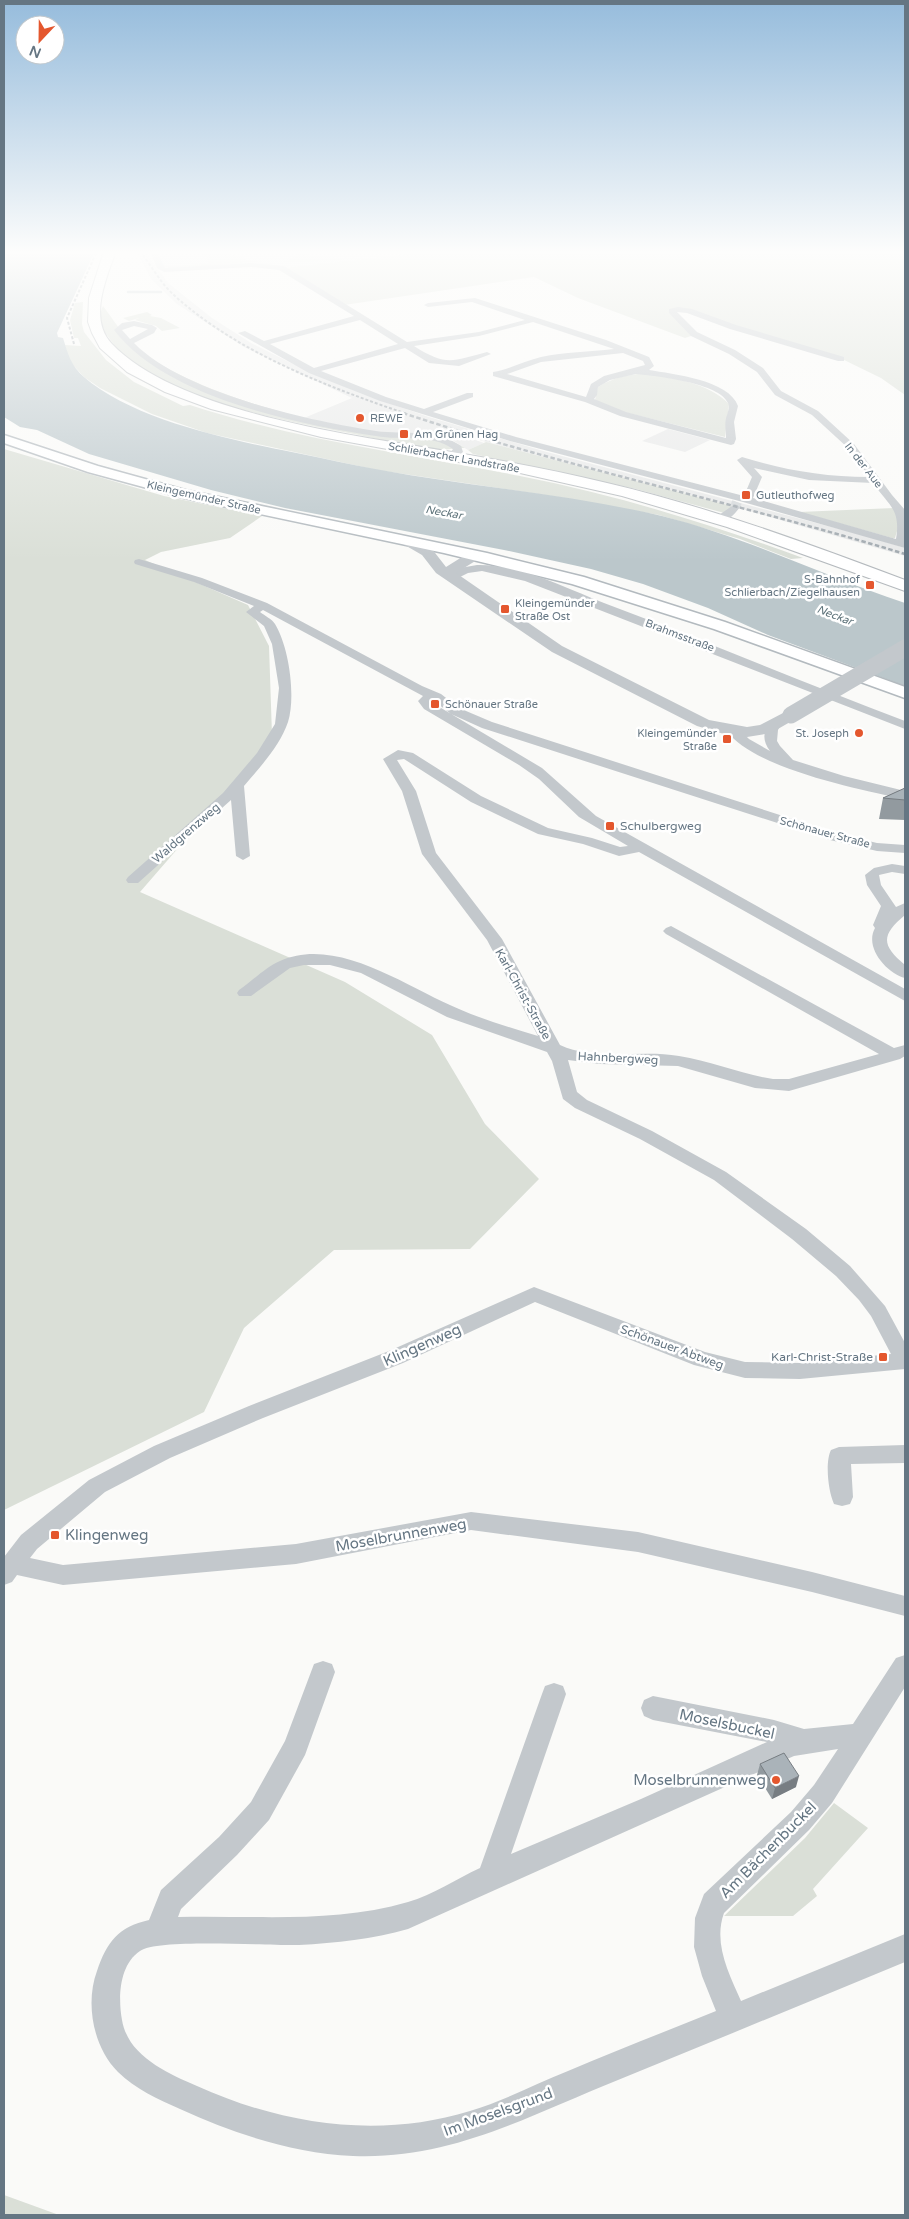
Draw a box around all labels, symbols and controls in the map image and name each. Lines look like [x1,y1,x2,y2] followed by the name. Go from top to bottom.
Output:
[15,15,65,65] north arrow
[27,42,44,62] text: N
[354,412,366,424] marker: REWE
[370,412,403,425] place label: REWE
[398,428,410,440] marker: Am Grünen Hag
[414,428,498,441] place label: Am Grünen Hag
[387,440,521,475] street label: Schlierbacher Landstraße
[842,440,885,491] street label: In der Aue
[146,478,262,517] street label: Kleingemünder Straße
[740,489,752,501] marker: Gutleuthofweg
[756,489,834,502] place label: Gutleuthofweg
[425,503,465,522] water label: Neckar
[725,573,861,599] place label: S-Bahnhof Schlierbach/Ziegelhausen
[864,579,876,591] marker: S-Bahnhof Schlierbach/Ziegelhausen
[515,597,596,623] place label: Kleingemünder Straße Ost
[499,603,511,615] marker: Kleingemünder Straße Ost
[815,603,856,629] water label: Neckar
[644,616,716,655] street label: Brahmsstraße
[429,698,441,710] marker: Schönauer Straße
[445,698,538,711] place label: Schönauer Straße
[637,727,718,753] place label: Kleingemünder Straße
[796,727,849,740] place label: St. Joseph
[853,727,865,739] marker: St. Joseph
[721,733,733,745] marker: Kleingemünder Straße
[149,800,223,866] street label: Waldgrenzweg
[778,814,871,851] street label: Schönauer Straße
[620,819,701,833] place label: Schulbergweg
[604,820,616,832] marker: Schulbergweg
[492,946,554,1042] street label: Karl-Christ-Straße
[577,1049,659,1067] street label: Hahnbergweg
[380,1320,464,1370] street label: Klingenweg
[618,1322,726,1372] street label: Schönauer Abtweg
[771,1350,873,1364] place label: Karl-Christ-Straße
[877,1351,889,1363] marker: Karl-Christ-Straße
[334,1515,468,1555] street label: Moselbrunnenweg
[65,1526,148,1544] place label: Klingenweg
[49,1529,61,1541] marker: Klingenweg
[678,1705,776,1743] street label: Moselsbuckel
[633,1771,766,1789] place label: Moselbrunnenweg
[770,1774,782,1786] marker: Moselbrunnenweg
[716,1798,820,1902] street label: Am Bächenbuckel
[441,2084,555,2140] street label: Im Moselsgrund

